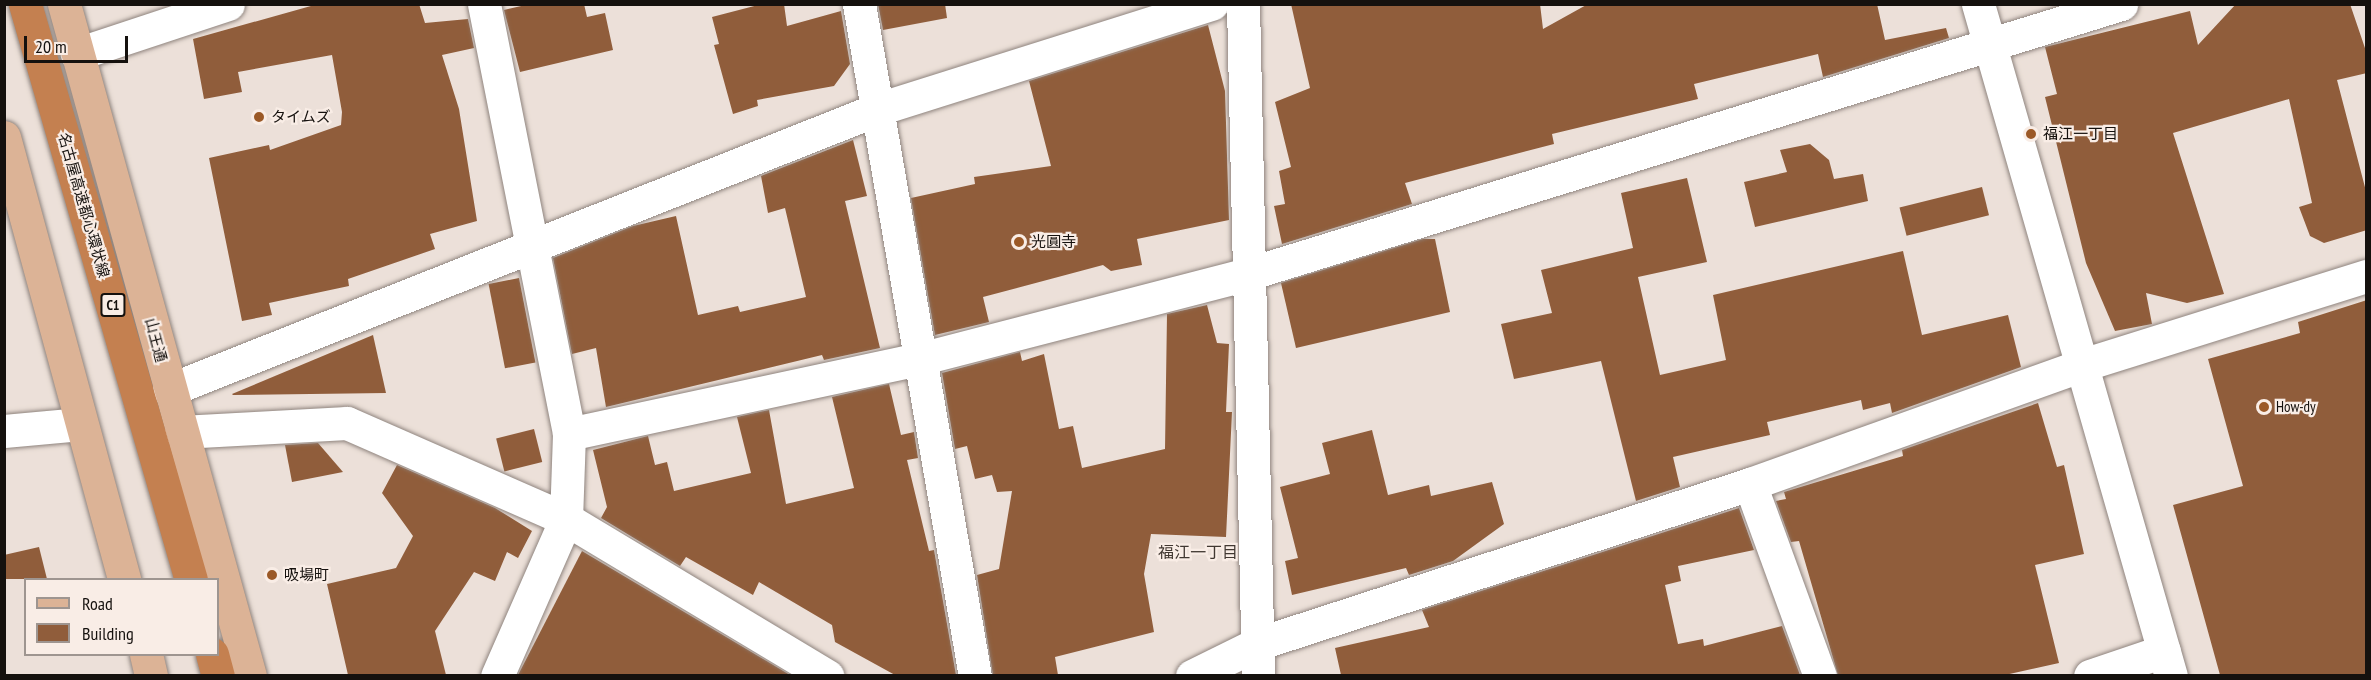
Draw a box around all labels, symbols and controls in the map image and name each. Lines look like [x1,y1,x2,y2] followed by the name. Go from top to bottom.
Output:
[27,24,130,62] scale bar
[35,35,67,58] text: 20 m
[271,108,331,126] place label: タイムズ
[252,110,266,124] marker: タイムズ
[2043,125,2118,143] place label: 福江一丁目
[2024,127,2038,141] marker: 福江一丁目
[55,130,113,280] street label: 名古屋高速都心環状線
[1031,233,1076,251] place label: 光圓寺
[1012,235,1026,249] marker: 光圓寺
[100,294,126,316] road number: C1
[141,316,171,364] street label: 山王通
[2276,398,2316,416] place label: How-dy
[2257,400,2271,414] marker: How-dy
[1158,542,1238,562] district label: 福江一丁目
[284,566,329,584] place label: 吸場町
[265,568,279,582] marker: 吸場町
[24,578,219,656] legend
[82,592,113,615] text: Road
[82,622,134,645] text: Building

